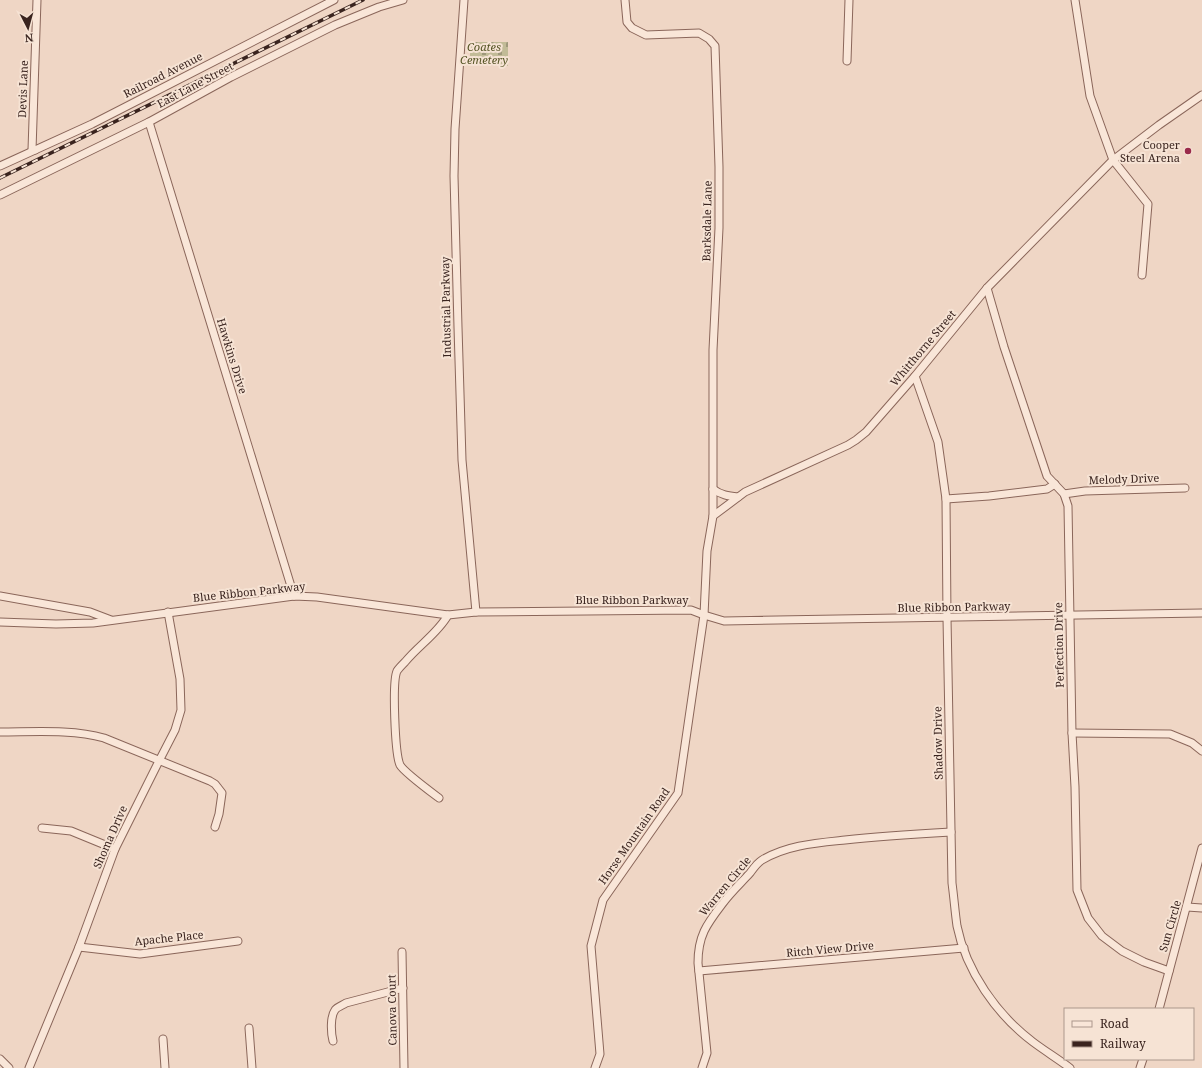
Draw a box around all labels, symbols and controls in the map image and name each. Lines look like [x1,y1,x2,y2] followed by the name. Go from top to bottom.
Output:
[8,8,48,48] north arrow
[24,31,34,46] text: N
[460,39,508,67] park label: Coates Cemetery
[121,48,205,101] street label: Railroad Avenue
[154,58,236,111] street label: East Lane Street
[14,60,31,118] street label: Devis Lane
[1120,137,1181,165] place label: Cooper Steel Arena
[1183,146,1193,156] marker: Cooper Steel Arena
[698,180,715,262] street label: Barksdale Lane
[437,256,454,358] street label: Industrial Parkway
[886,306,959,389] street label: Whitthorne Street
[214,316,251,396] street label: Hawkins Drive
[1088,470,1160,487] street label: Melody Drive
[192,578,307,605] street label: Blue Ribbon Parkway
[575,592,689,607] street label: Blue Ribbon Parkway
[897,598,1011,615] street label: Blue Ribbon Parkway
[1050,602,1067,688] street label: Perfection Drive
[929,706,946,780] street label: Shadow Drive
[595,784,673,887] street label: Horse Mountain Road
[89,803,130,871] street label: Shoma Drive
[695,853,754,919] street label: Warren Circle
[1155,898,1184,953] street label: Sun Circle
[134,926,204,949] street label: Apache Place
[785,937,875,960] street label: Ritch View Drive
[383,974,400,1046] street label: Canova Court
[1064,1008,1194,1060] legend
[1100,1015,1130,1032] text: Road
[1100,1035,1146,1052] text: Railway

